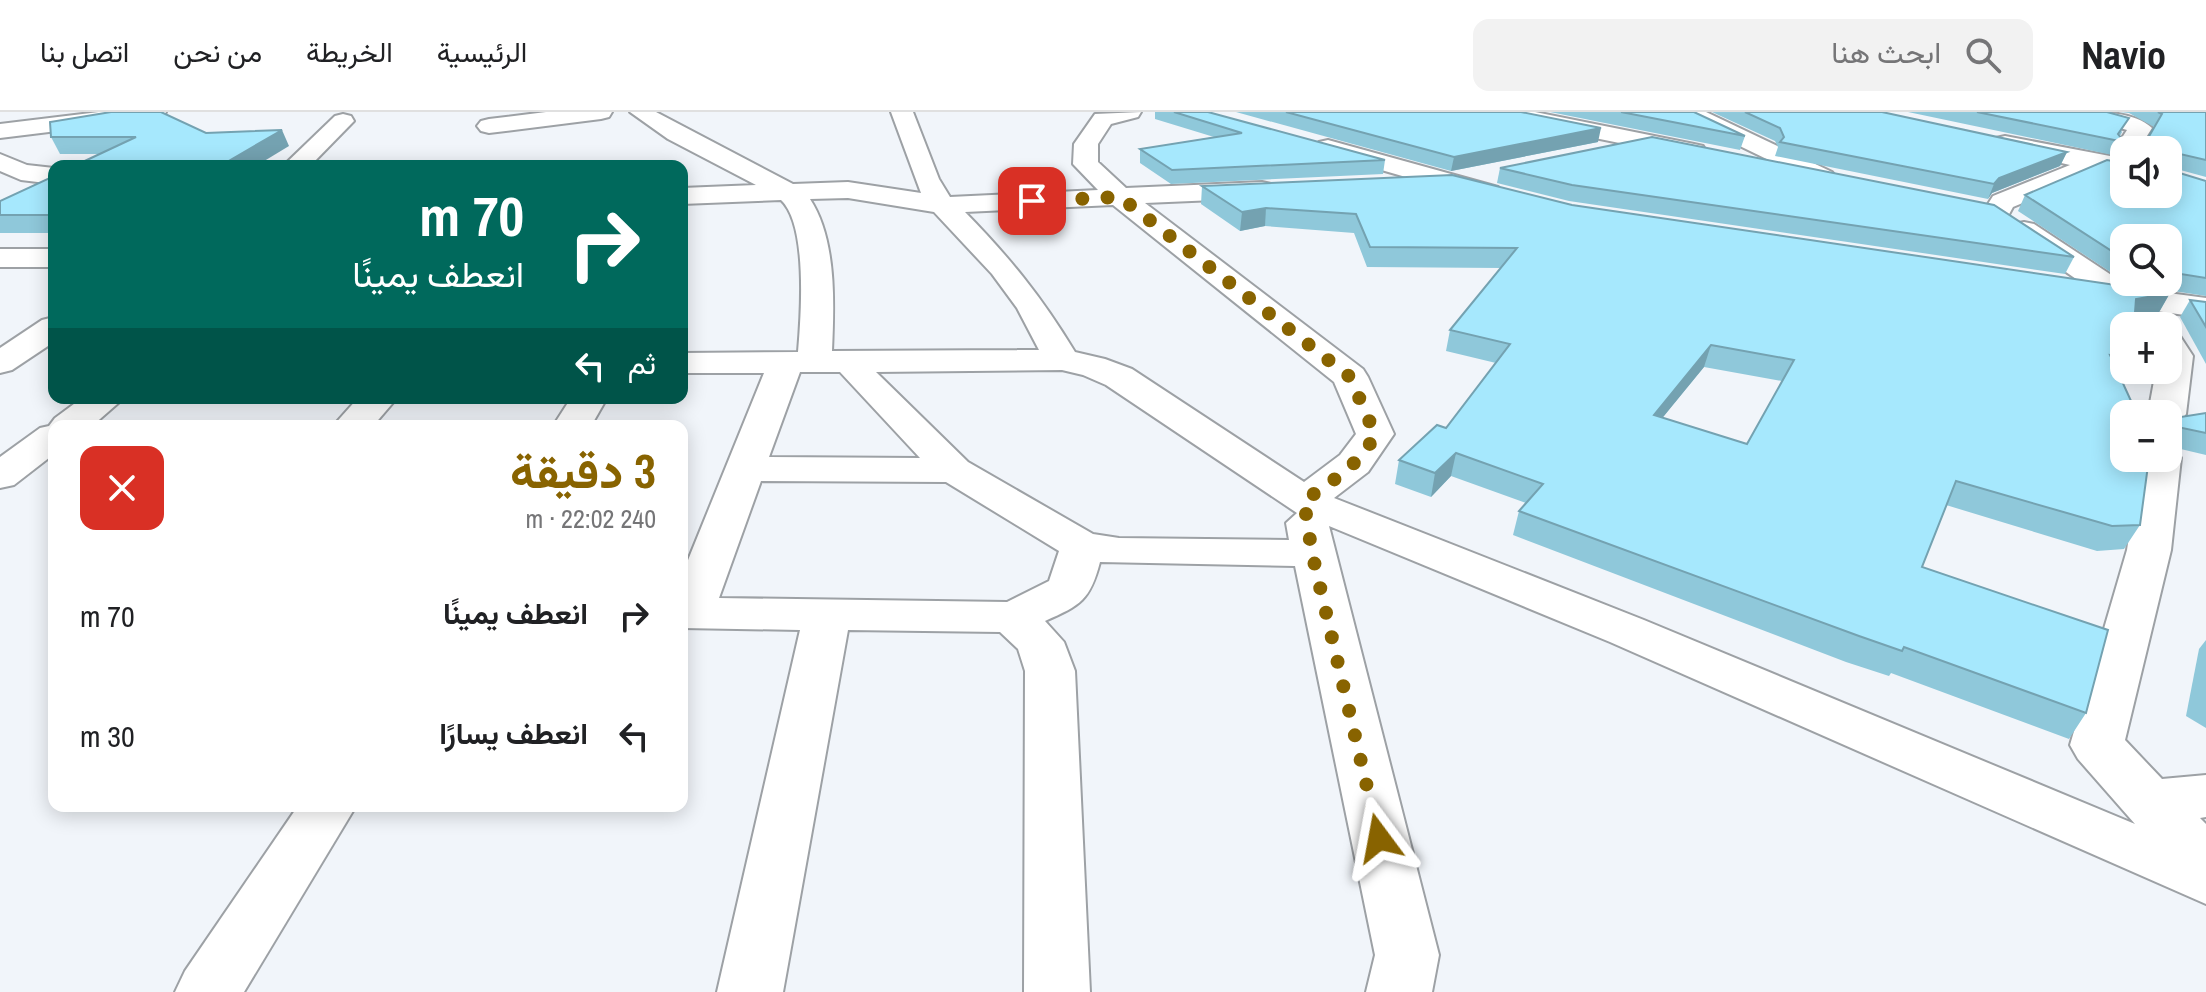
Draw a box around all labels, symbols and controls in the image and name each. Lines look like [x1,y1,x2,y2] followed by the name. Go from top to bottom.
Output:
[1473,19,2033,91] search box
[2081,30,2166,81] text: Navio
[1831,32,1941,72] text: ابحث هنا
[40,33,129,71] text: اتصل بنا
[173,33,262,71] text: من نحن
[306,33,393,71] text: الخريطة
[437,33,527,71] text: الرئيسية
[1961,33,2005,77] icon: search
[2110,136,2182,472] map controls
[2110,136,2182,208] button: sound
[998,167,1066,235] pin
[419,178,524,253] text: 70 m
[1010,179,1054,223] icon: arrive
[552,192,656,296] icon: right
[2110,224,2182,296] button: search
[352,250,524,298] text: انعطف يمينًا
[2110,312,2182,384] button: +
[628,343,656,383] text: ثم
[568,344,612,388] icon: left
[2110,400,2182,472] button: −
[510,438,656,503] text: 3 دقيقة
[80,446,164,530] button: close
[526,501,656,536] text: 240 m · 22:02
[443,593,588,633] text: انعطف يمينًا
[612,594,656,638] icon: right
[80,596,135,636] text: 70 m
[439,713,588,753] text: انعطف يسارًا
[612,714,656,758] icon: left
[80,716,135,756] text: 30 m
[1337,796,1421,880] position arrow

